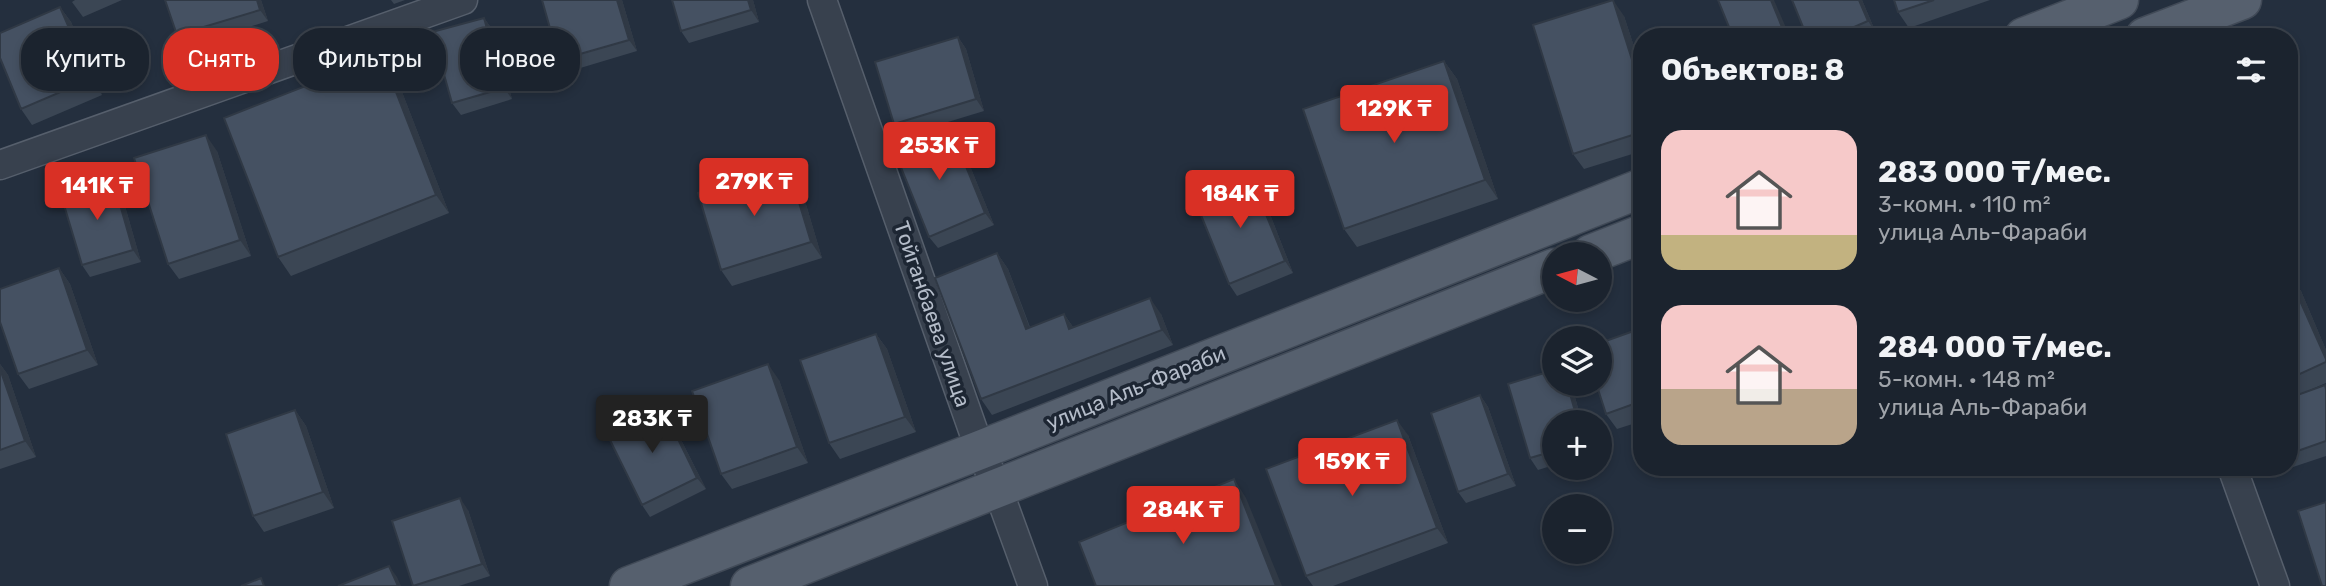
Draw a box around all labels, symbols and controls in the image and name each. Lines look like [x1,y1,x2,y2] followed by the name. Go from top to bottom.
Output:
[21,28,149,91] chip: Купить
[163,28,279,91] chip: Снять
[293,28,446,91] chip: Фильтры
[460,28,580,91] chip: Новое
[2232,51,2270,89] icon: filters
[1661,52,1845,88] text: Объектов: 8
[1337,86,1451,145] pin: 129K ₸
[1356,94,1432,122] text: 129K ₸
[882,122,996,182] pin: 253K ₸
[899,131,979,159] text: 253K ₸
[1878,154,2111,190] text: 283 000 ₸/мес.
[697,158,811,218] pin: 279K ₸
[1717,158,1801,242] icon: home
[40,162,154,222] pin: 141K ₸
[715,167,793,195] text: 279K ₸
[1183,170,1297,230] pin: 184K ₸
[61,171,133,199] text: 141K ₸
[1201,179,1279,207] text: 184K ₸
[1878,190,2051,218] text: 3-комн. · 110 m²
[889,218,976,410] street label: Тойганбаева улица
[1878,218,2087,246] text: улица Аль-Фараби
[1542,242,1612,312] north arrow
[1542,242,1612,564] map controls
[1542,326,1612,396] button: layers
[1878,329,2112,365] text: 284 000 ₸/мес.
[1717,333,1801,417] icon: home
[1043,340,1229,435] street label: улица Аль-Фараби
[1878,365,2055,393] text: 5-комн. · 148 m²
[1878,393,2087,421] text: улица Аль-Фараби
[595,396,709,455] pin: 283K ₸
[612,404,692,432] text: 283K ₸
[1542,410,1612,480] button: +
[1295,438,1409,498] pin: 159K ₸
[1314,447,1390,475] text: 159K ₸
[1126,486,1240,546] pin: 284K ₸
[1542,494,1612,564] button: −
[1143,495,1223,523] text: 284K ₸

